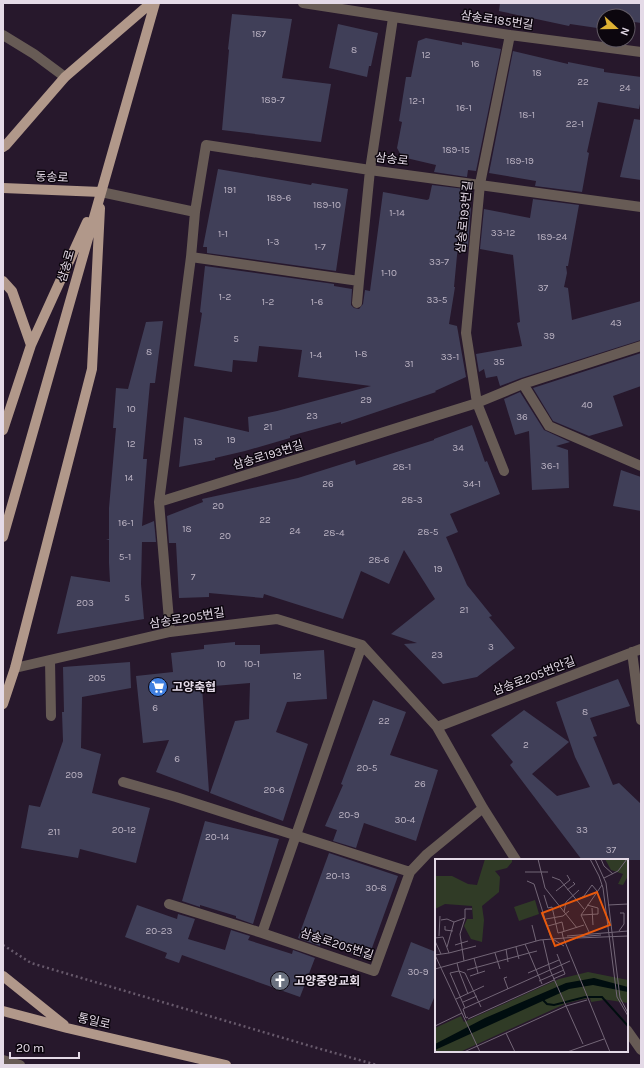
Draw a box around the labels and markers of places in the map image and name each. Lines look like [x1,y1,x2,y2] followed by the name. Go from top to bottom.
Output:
[147,676,169,698] supermarket icon: 고양축협
[172,680,216,694] place label: 고양축협
[269,970,291,992] church icon: 고양중앙교회
[294,974,360,988] place label: 고양중앙교회

